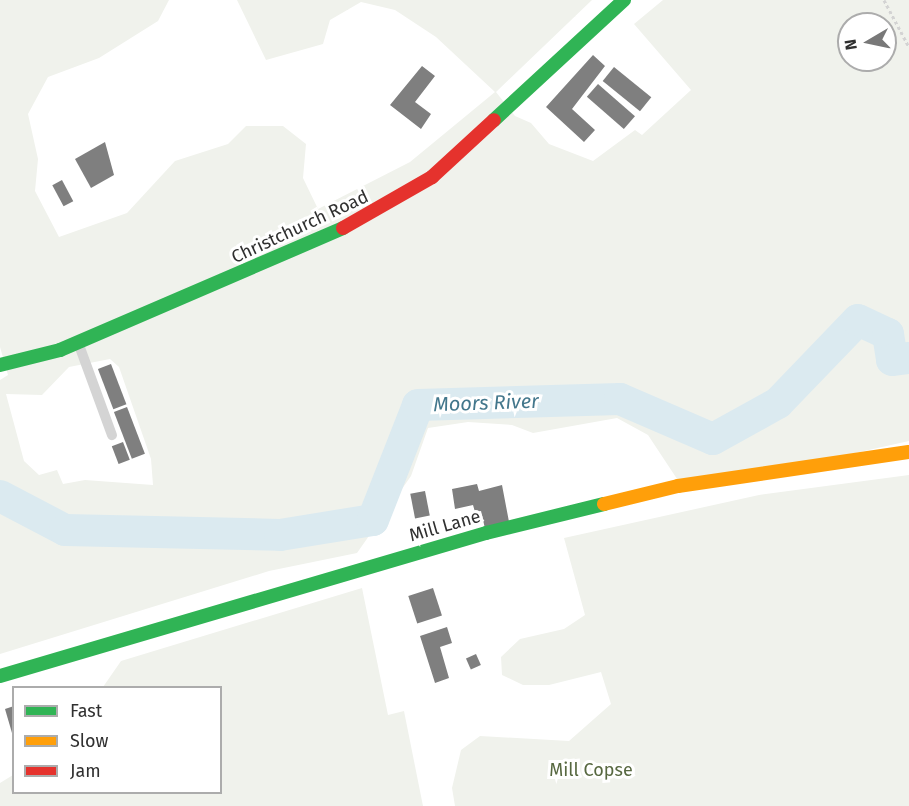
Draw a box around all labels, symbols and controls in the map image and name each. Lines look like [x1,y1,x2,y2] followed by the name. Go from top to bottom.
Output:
[837,12,897,72] north arrow
[840,38,861,51] text: N
[228,186,372,268] street label: Christchurch Road
[433,389,539,417] water label: Moors River
[407,506,483,546] street label: Mill Lane
[12,686,222,794] legend
[70,700,102,722] text: Fast
[70,730,108,752] text: Slow
[549,759,633,781] park label: Mill Copse
[70,760,101,782] text: Jam

